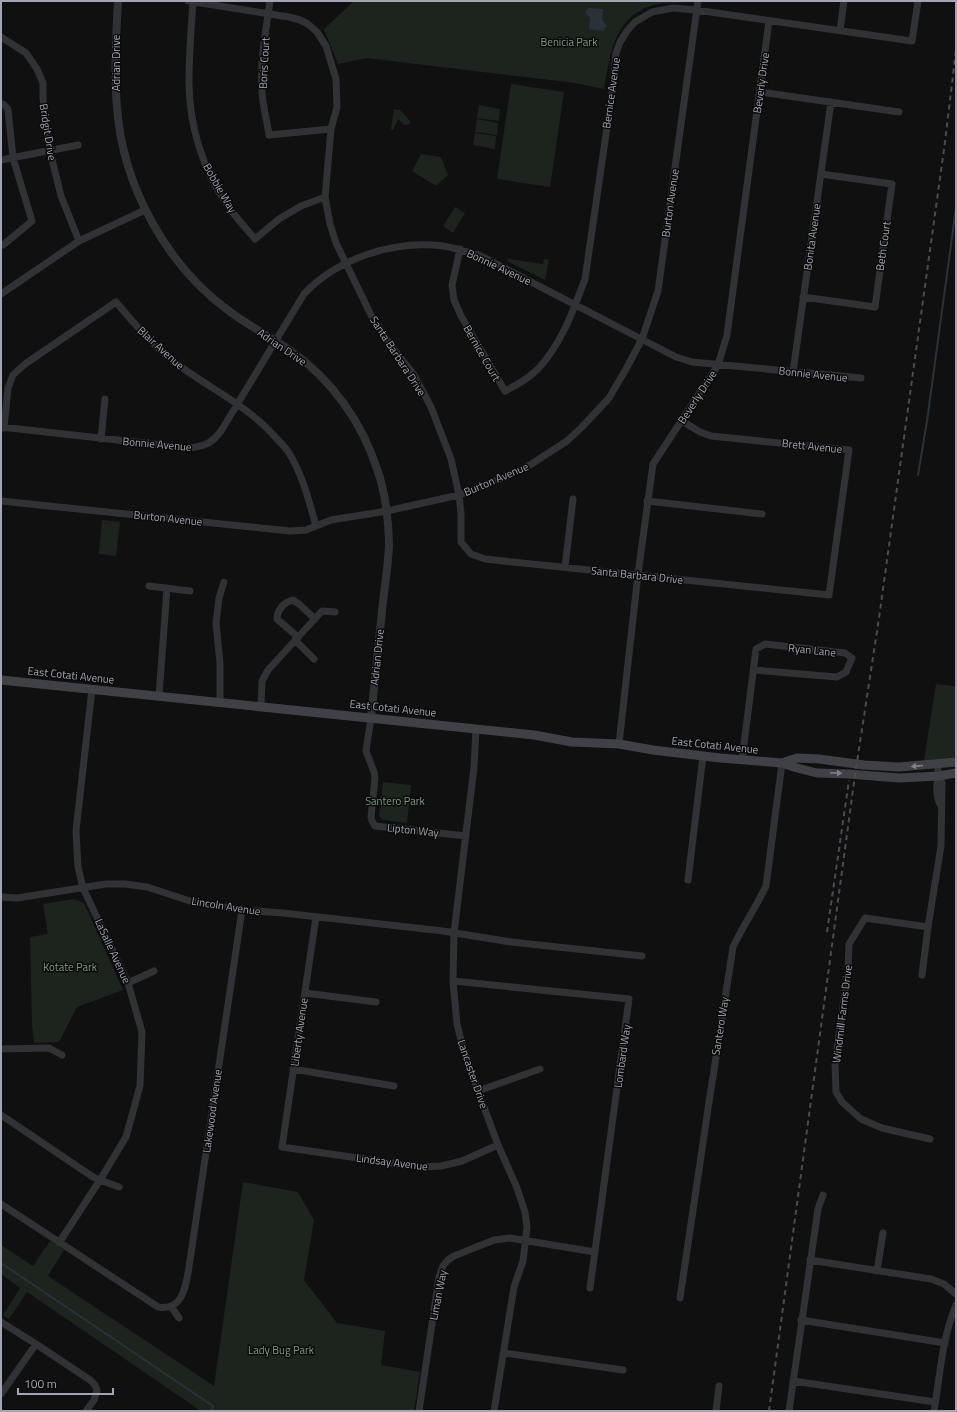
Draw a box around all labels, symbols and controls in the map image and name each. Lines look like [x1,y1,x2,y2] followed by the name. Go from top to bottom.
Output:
[108,34,124,91] street label: Adrian Drive
[541,34,598,50] park label: Benicia Park
[255,37,273,89] street label: Boris Court
[749,51,773,114] street label: Beverly Drive
[598,56,624,130] street label: Bernice Avenue
[36,102,60,162] street label: Bridgit Drive
[199,160,241,216] street label: Bobbie Way
[657,167,683,238] street label: Burton Avenue
[799,202,825,271] street label: Bonita Avenue
[872,220,894,272] street label: Beth Court
[464,245,534,289] street label: Bonnie Avenue
[366,313,430,399] street label: Santa Barbara Drive
[459,322,505,384] street label: Bernice Court
[134,323,188,374] street label: Blair Avenue
[254,325,310,370] street label: Adrian Drive
[778,362,849,386] street label: Bonnie Avenue
[674,367,721,427] street label: Beverly Drive
[122,433,193,455] street label: Bonnie Avenue
[781,435,843,457] street label: Brett Avenue
[461,458,531,500] street label: Burton Avenue
[133,506,204,530] street label: Burton Avenue
[590,562,684,588] street label: Santa Barbara Drive
[366,628,388,686] street label: Adrian Drive
[787,640,837,661] street label: Ryan Lane
[27,662,116,688] street label: East Cotati Avenue
[349,695,438,721] street label: East Cotati Avenue
[671,732,760,758] street label: East Cotati Avenue
[911,762,923,769] one-way arrow
[830,770,842,777] one-way arrow
[365,793,426,809] park label: Santero Park
[386,819,440,841] street label: Lipton Way
[190,893,262,919] street label: Lincoln Avenue
[91,916,135,986] street label: LaSalle Avenue
[43,959,98,975] park label: Kotate Park
[828,964,856,1064] street label: Windmill Farms Drive
[707,995,733,1056] street label: Santero Way
[286,996,312,1067] street label: Liberty Avenue
[610,1023,634,1089] street label: Lombard Way
[454,1037,492,1111] street label: Lancaster Drive
[198,1068,226,1154] street label: Lakewood Avenue
[355,1150,429,1174] street label: Lindsay Avenue
[425,1268,451,1322] street label: Liman Way
[248,1342,315,1358] park label: Lady Bug Park
[18,1370,113,1396] scale bar
[24,1374,57,1393] text: 100 m

